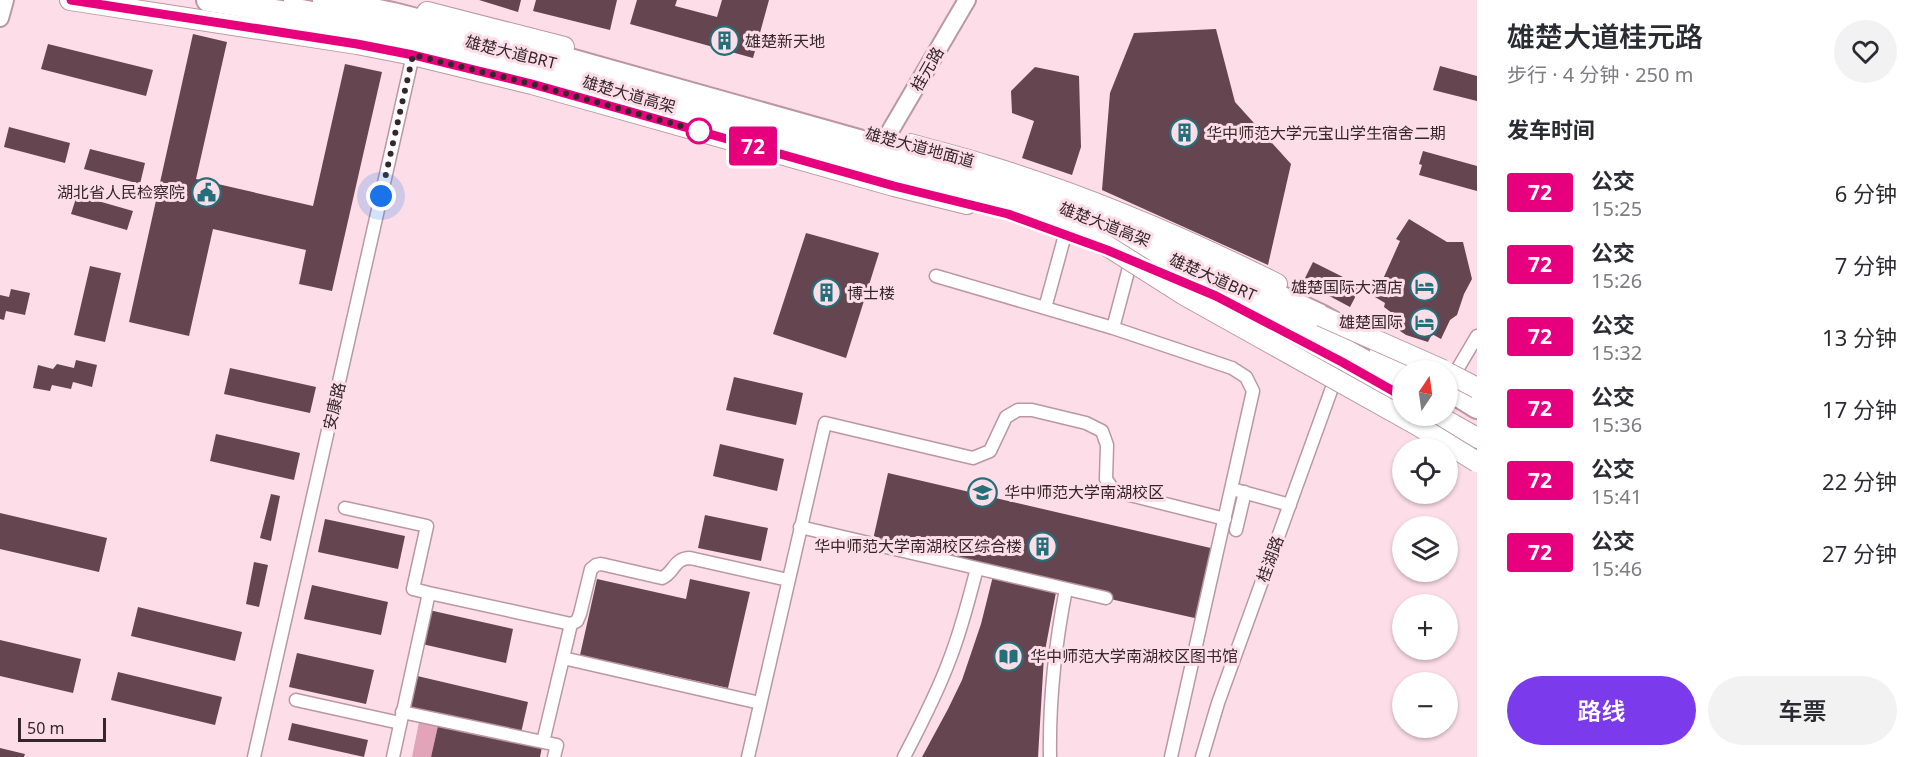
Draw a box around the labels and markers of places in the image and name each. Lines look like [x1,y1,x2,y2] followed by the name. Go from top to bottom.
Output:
[708,25,740,57] building icon: 雄楚新天地
[745,30,825,52] place label: 雄楚新天地
[1169,117,1201,149] building icon: 华中师范大学元宝山学生宿舍二期
[686,118,712,144] unlabelled marker
[1206,122,1446,144] place label: 华中师范大学元宝山学生宿舍二期
[190,176,222,208] public building icon: 湖北省人民检察院
[57,181,185,203] place label: 湖北省人民检察院
[1408,271,1440,303] hotel icon: 雄楚国际大酒店
[1291,276,1403,298] place label: 雄楚国际大酒店
[810,277,842,309] building icon: 博士楼
[847,282,895,304] place label: 博士楼
[1408,306,1440,338] hotel icon: 雄楚国际
[1339,311,1403,333] place label: 雄楚国际
[967,476,999,508] school or university icon: 华中师范大学南湖校区
[1004,481,1164,503] place label: 华中师范大学南湖校区
[1027,530,1059,562] building icon: 华中师范大学南湖校区综合楼
[814,535,1022,557] place label: 华中师范大学南湖校区综合楼
[993,640,1025,672] library icon: 华中师范大学南湖校区图书馆
[1030,645,1238,667] place label: 华中师范大学南湖校区图书馆

